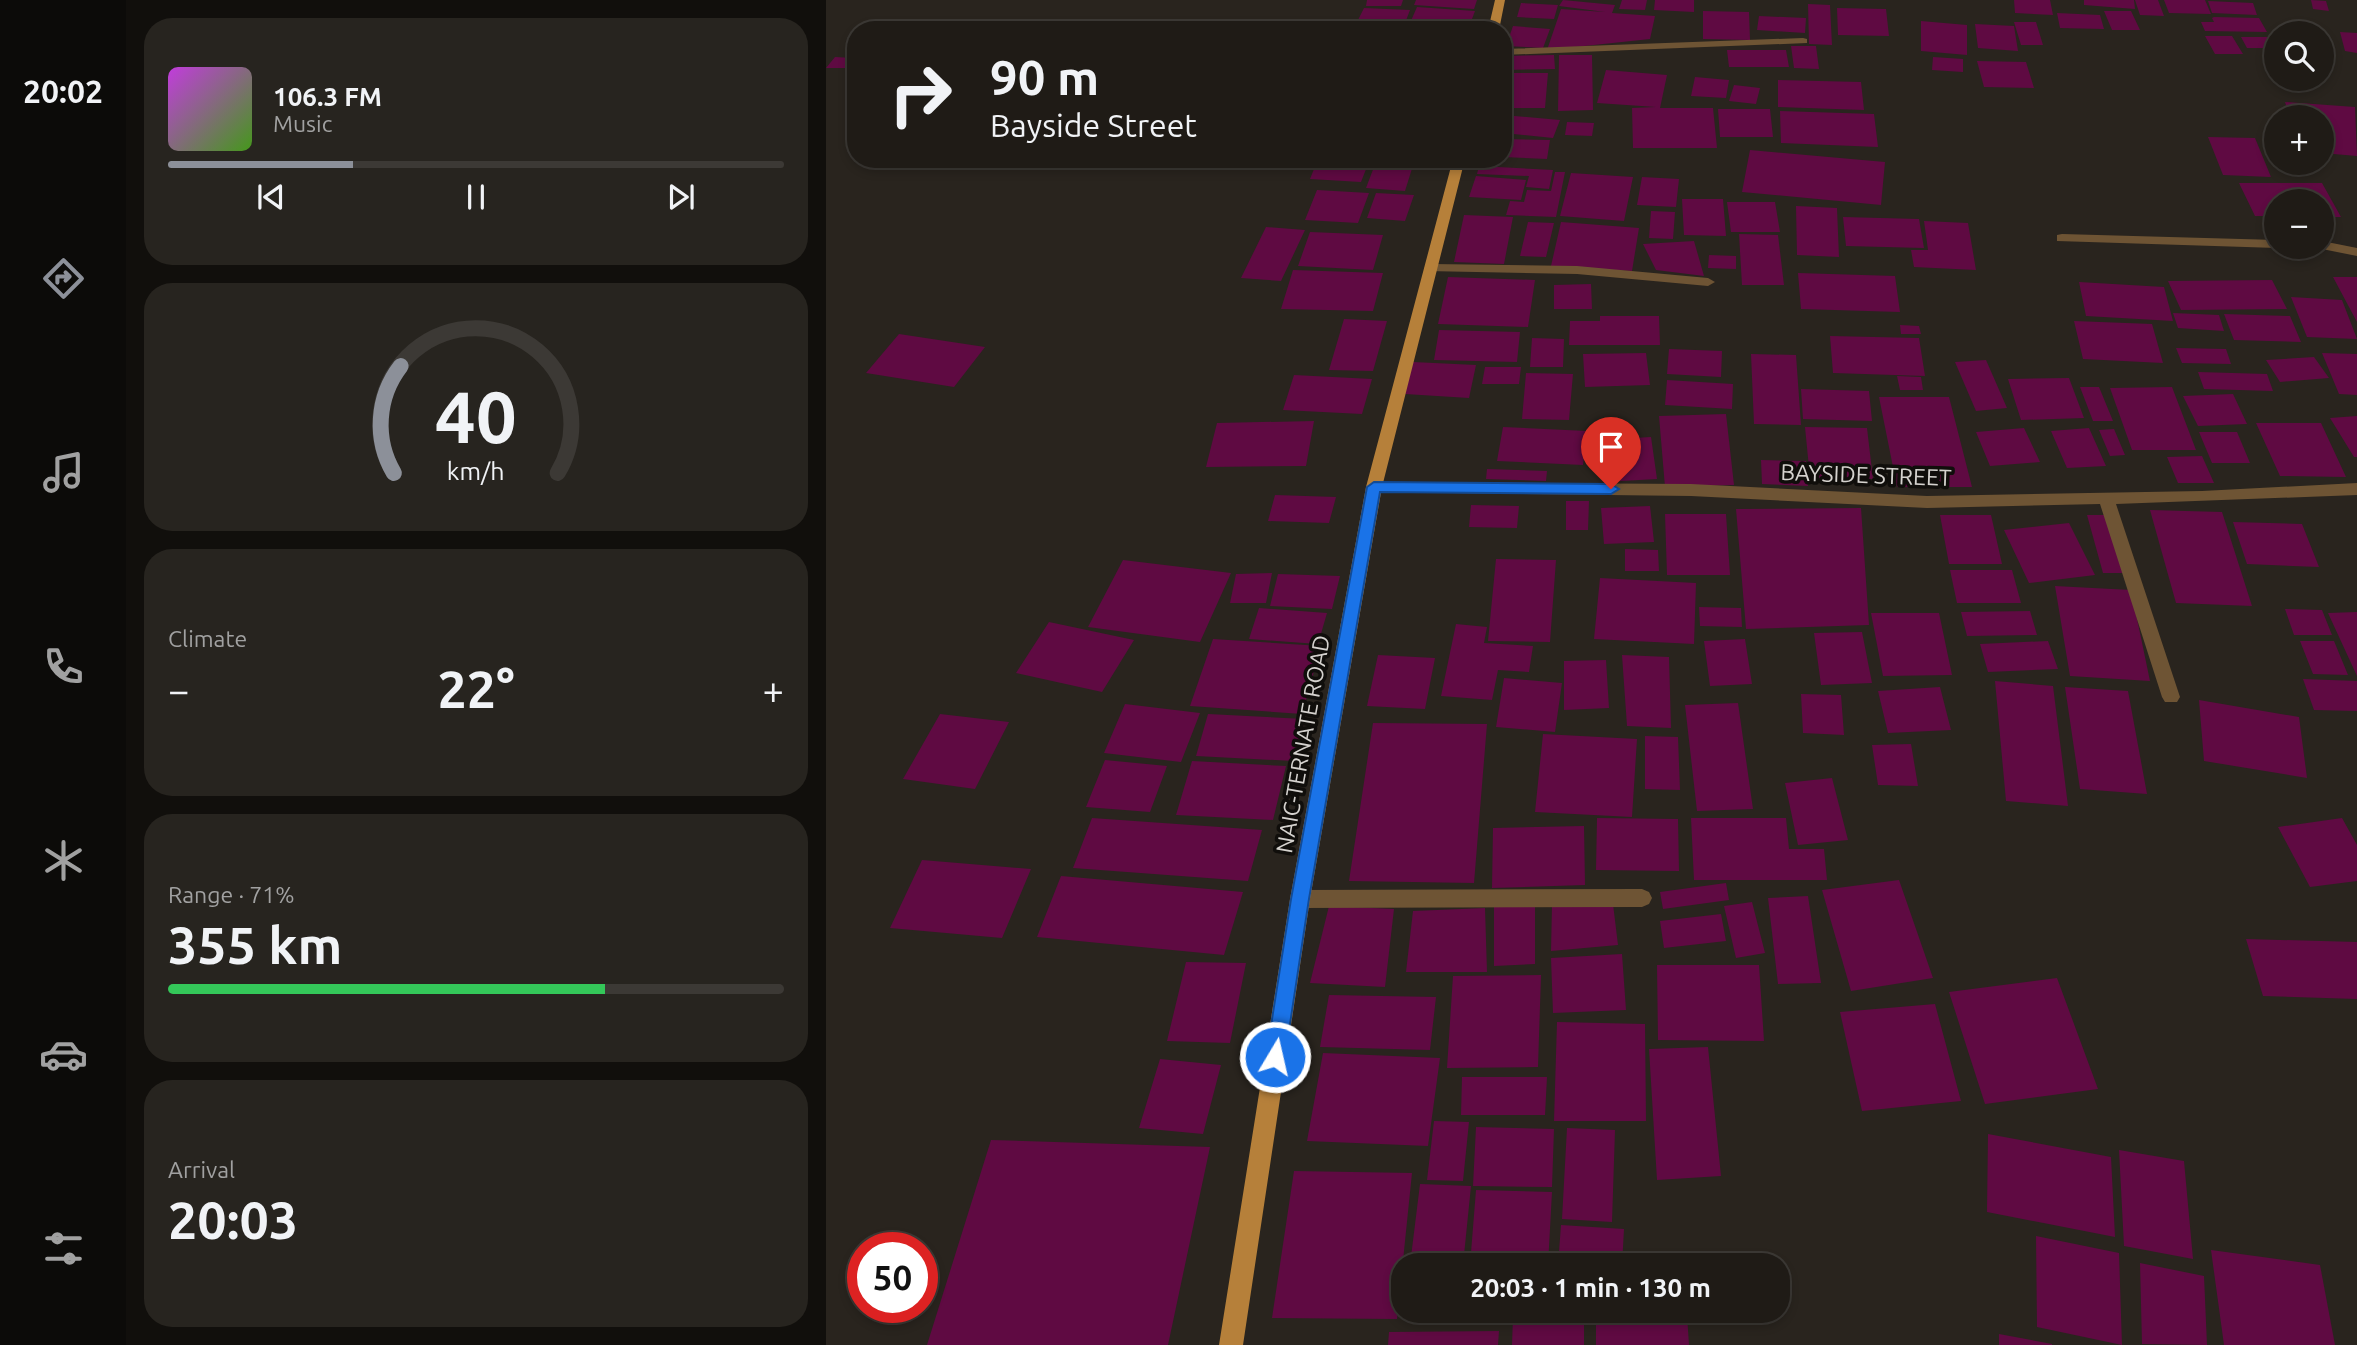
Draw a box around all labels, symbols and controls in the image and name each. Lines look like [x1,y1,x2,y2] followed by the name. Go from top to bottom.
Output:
[2264,21,2334,259] map controls
[2264,21,2334,91] button: search
[875,49,966,140] icon: right
[990,49,1099,104] text: 90 m
[23,73,103,109] text: 20:02
[273,82,382,111] text: 106.3 FM
[2264,105,2334,175] button: +
[990,107,1197,143] text: Bayside Street
[273,111,332,136] text: Music
[252,178,290,216] icon: previous
[457,178,495,216] icon: pause
[662,178,700,216] icon: next
[2264,189,2334,259] button: −
[39,254,88,303] icon: directions
[435,376,517,458] text: 40
[1581,417,1641,489] pin
[1592,428,1630,466] icon: arrive
[39,448,88,497] icon: music
[447,457,505,485] text: km/h
[1780,459,1952,490] street label: BAYSIDE STREET
[168,626,247,651] text: Climate
[1271,633,1334,855] street label: NAIC-TERNATE ROAD
[39,642,88,691] icon: phone
[437,660,515,718] text: 22°
[168,669,189,711] text: −
[763,669,784,711] text: +
[39,836,88,885] icon: climate
[168,882,295,907] text: Range · 71%
[168,916,342,974] text: 355 km
[1238,1020,1312,1094] position arrow
[39,1030,88,1079] icon: car
[168,1157,235,1182] text: Arrival
[168,1191,298,1249] text: 20:03
[39,1224,88,1273] icon: filters
[847,1232,938,1323] speed limit sign: 50
[1470,1273,1711,1302] text: 20:03 · 1 min · 130 m

